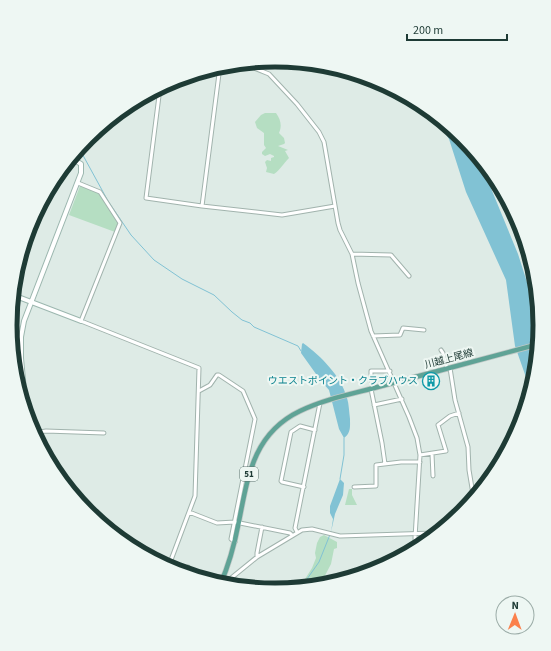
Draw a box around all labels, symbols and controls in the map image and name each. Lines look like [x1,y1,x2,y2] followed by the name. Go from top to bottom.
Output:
[407,16,507,42] scale bar
[413,22,443,39] text: 200 m
[423,346,475,372] street label: 川越上尾線
[421,371,441,391] building icon: ウエストポイント・クラブハウス
[268,374,418,388] place label: ウエストポイント・クラブハウス
[240,467,258,481] road number: 51
[495,595,535,635] north arrow
[511,598,519,613] text: N

